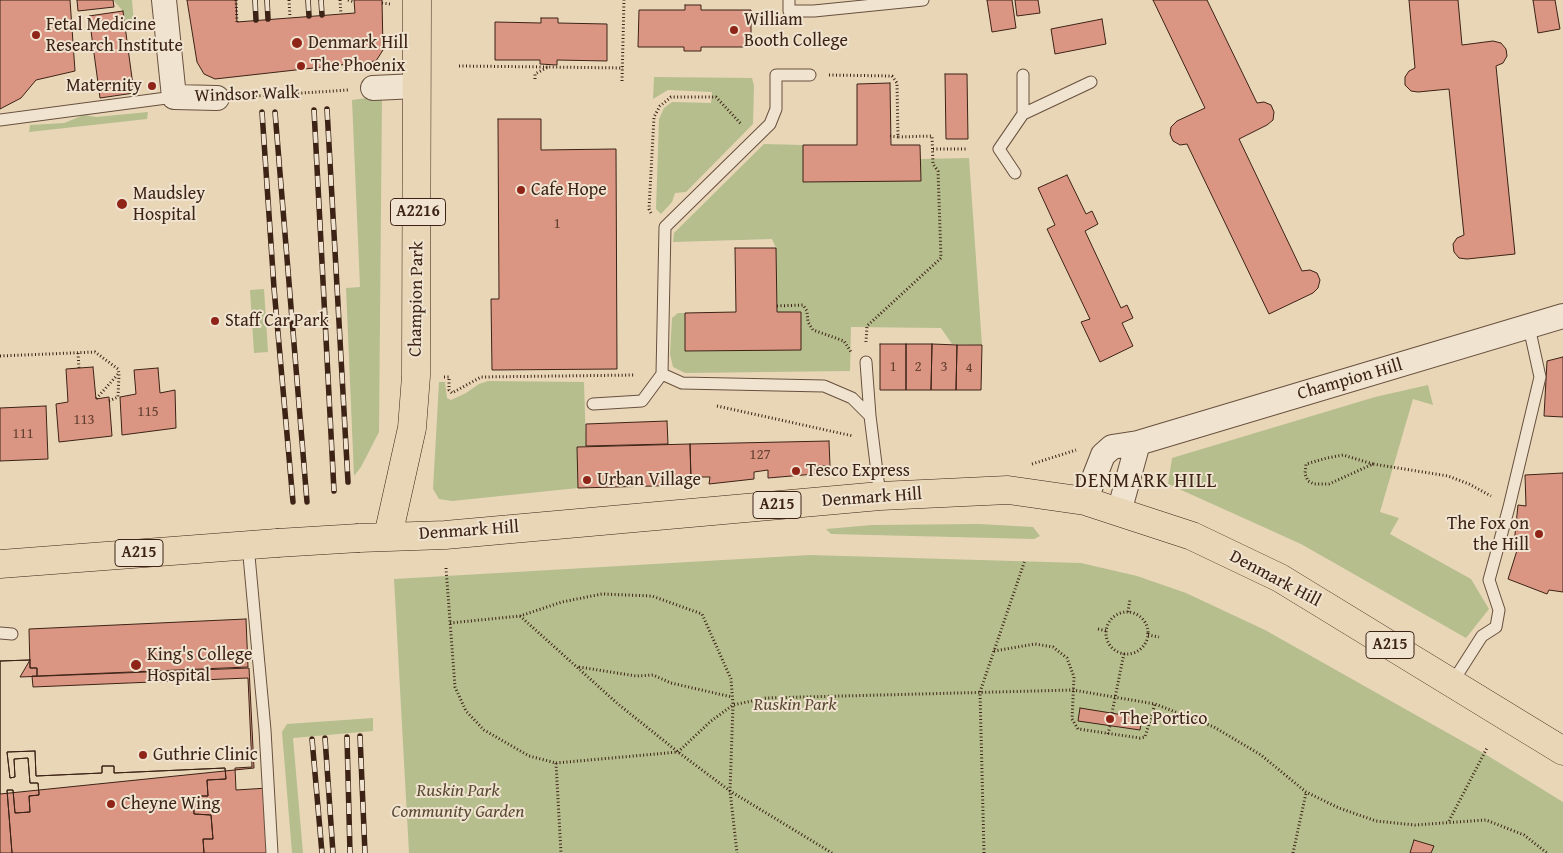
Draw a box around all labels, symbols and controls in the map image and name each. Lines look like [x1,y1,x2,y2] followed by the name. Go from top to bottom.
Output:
[744,9,848,52] place label: William Booth College
[46,14,183,56] place label: Fetal Medicine Research Institute
[728,24,740,36] marker: William Booth College
[30,29,42,41] marker: Fetal Medicine Research Institute
[308,32,408,54] place label: Denmark Hill
[290,36,304,50] marker: Denmark Hill
[311,55,405,77] place label: The Phoenix
[295,60,307,72] marker: The Phoenix
[66,75,142,97] place label: Maternity
[146,80,158,92] marker: Maternity
[194,82,300,108] street label: Windsor Walk
[531,179,607,201] place label: Cafe Hope
[133,183,205,225] place label: Maudsley Hospital
[515,184,527,196] marker: Cafe Hope
[115,197,129,211] marker: Maudsley Hospital
[390,198,446,226] road number: A2216
[553,215,561,233] house number: 1
[405,241,429,357] street label: Champion Park
[225,310,329,332] place label: Staff Car Park
[209,315,221,327] marker: Staff Car Park
[1295,355,1405,405] street label: Champion Hill
[889,358,897,376] house number: 1
[914,358,922,376] house number: 2
[940,358,948,376] house number: 3
[965,359,973,377] house number: 4
[137,403,159,421] house number: 115
[73,411,95,429] house number: 113
[12,425,34,443] house number: 111
[749,446,771,464] house number: 127
[806,460,910,482] place label: Tesco Express
[790,465,802,477] marker: Tesco Express
[597,469,701,491] place label: Urban Village
[1073,470,1219,494] district label: DENMARK HILL
[581,474,593,486] marker: Urban Village
[821,484,923,512] street label: Denmark Hill
[753,492,801,518] road number: A215
[1447,513,1529,556] place label: The Fox on the Hill
[418,517,520,545] street label: Denmark Hill
[1533,528,1545,540] marker: The Fox on the Hill
[115,540,163,566] road number: A215
[1226,546,1324,612] street label: Denmark Hill
[1366,632,1414,658] road number: A215
[147,644,252,686] place label: King's College Hospital
[129,658,143,672] marker: King's College Hospital
[754,694,836,716] park label: Ruskin Park
[1120,708,1207,730] place label: The Portico
[1104,713,1116,725] marker: The Portico
[153,744,258,766] place label: Guthrie Clinic
[137,749,149,761] marker: Guthrie Clinic
[392,780,524,822] park label: Ruskin Park Community Garden
[121,793,220,815] place label: Cheyne Wing
[105,798,117,810] marker: Cheyne Wing

